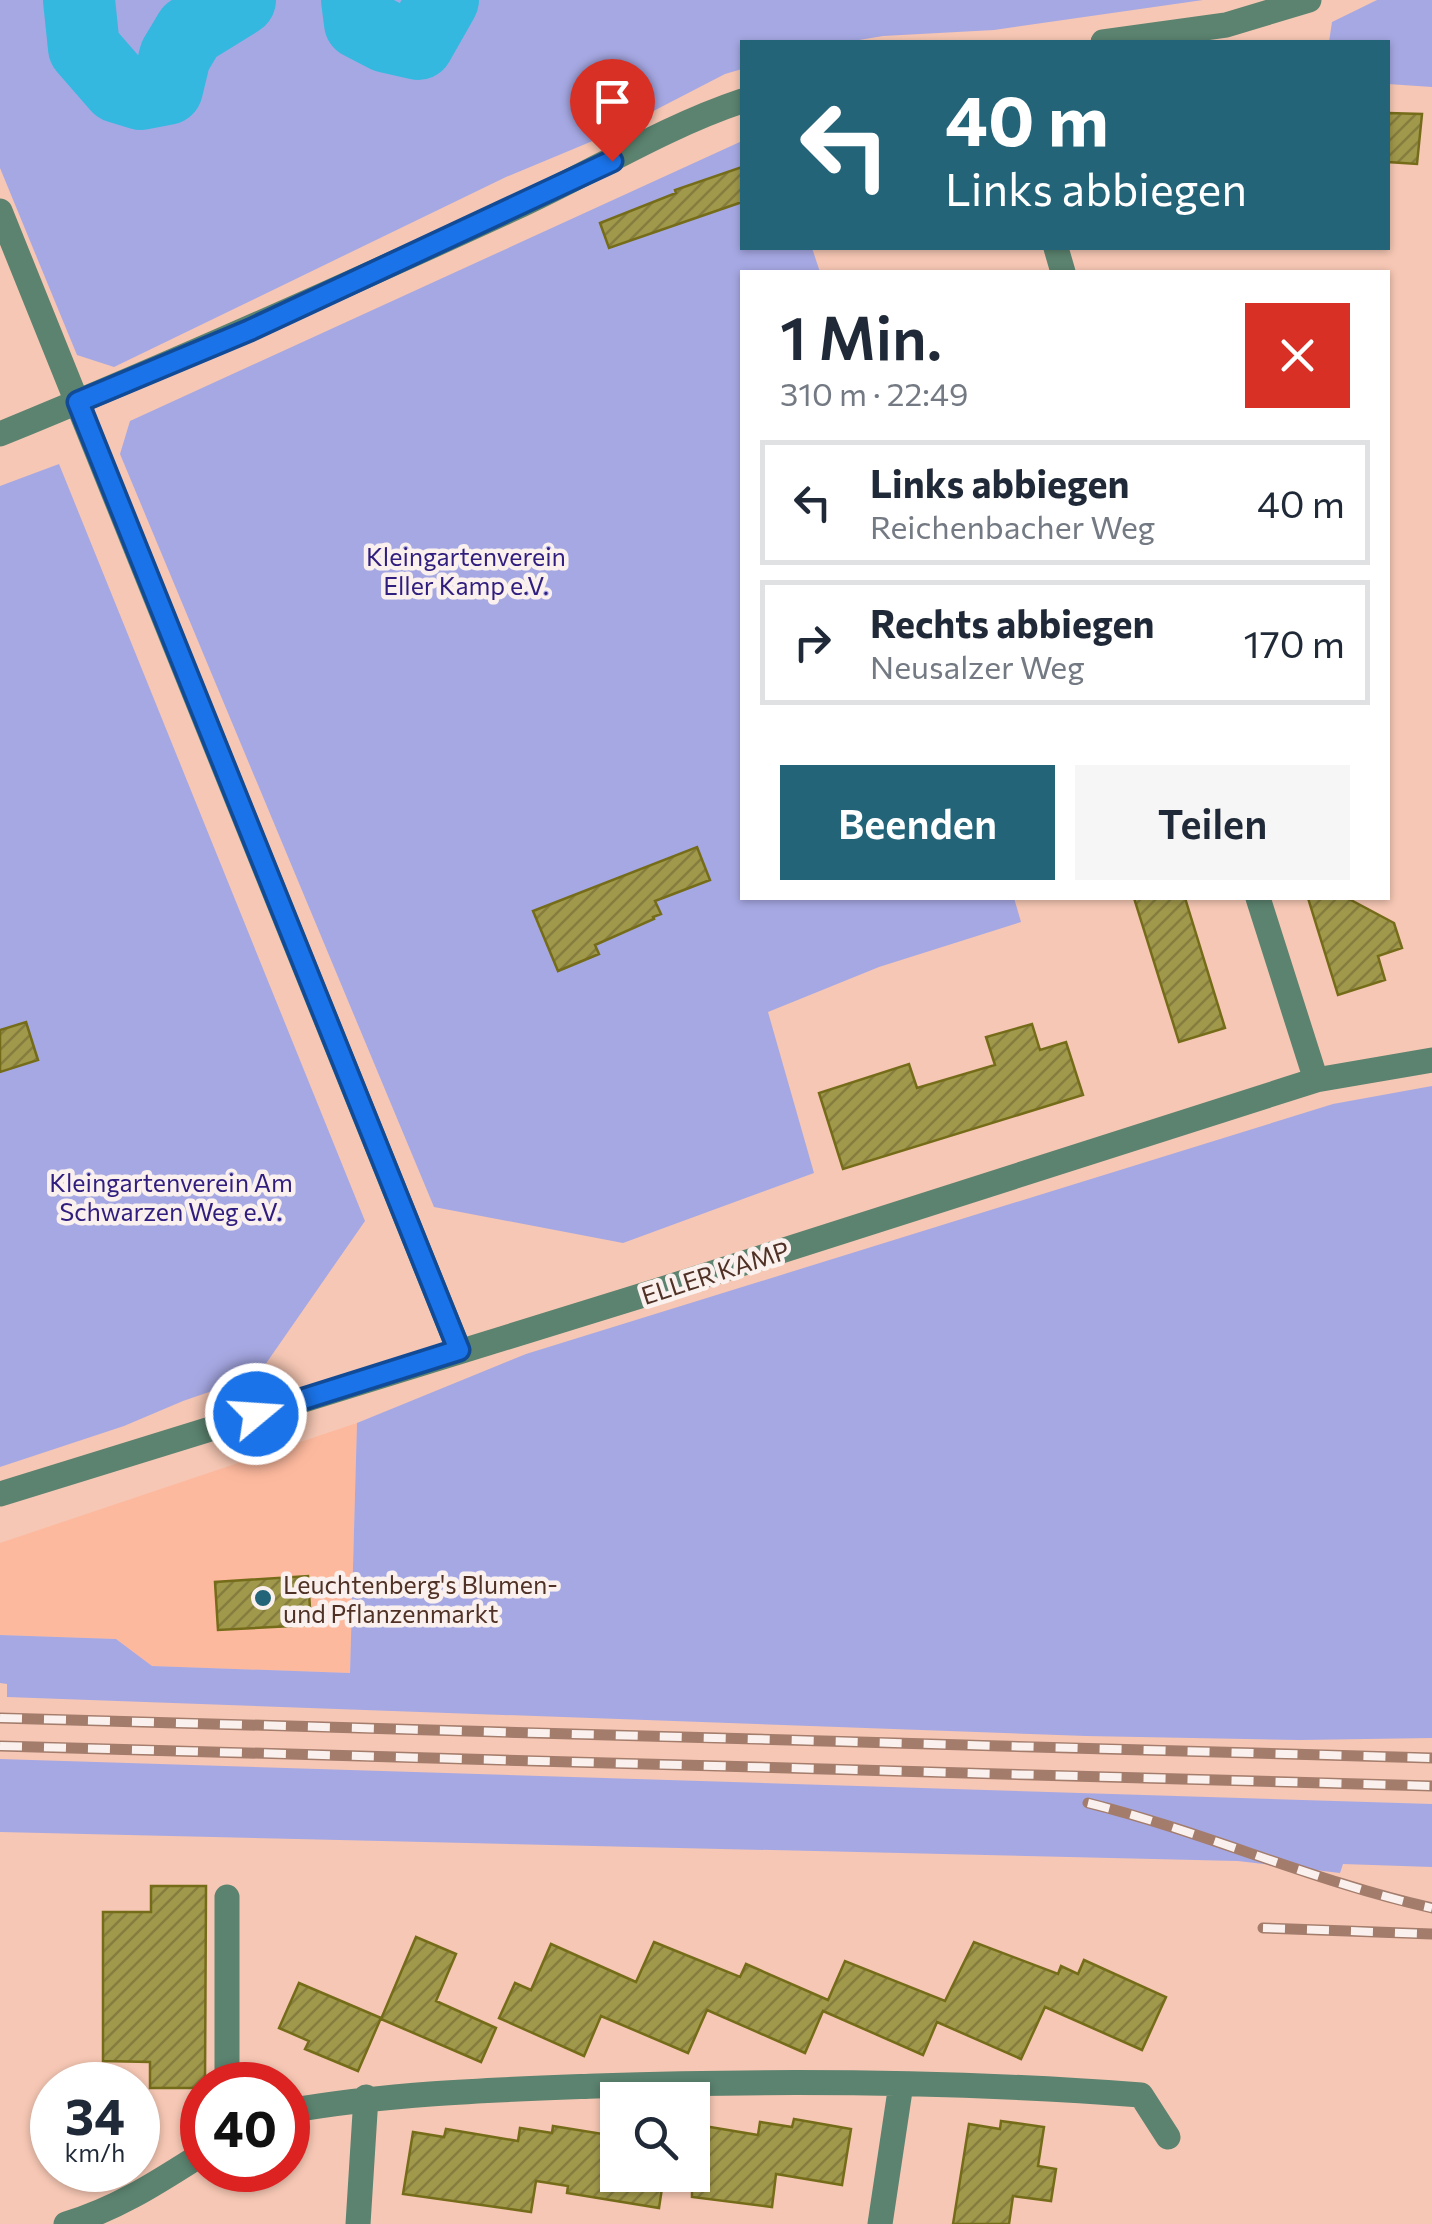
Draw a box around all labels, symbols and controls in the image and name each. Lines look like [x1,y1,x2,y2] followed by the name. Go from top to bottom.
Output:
[570,59,655,162] pin
[585,74,640,129] icon: arrive
[945,75,1109,160] text: 40 m
[780,80,910,210] icon: left
[945,160,1247,215] text: Links abbiegen
[780,299,942,372] text: 1 Min.
[1245,303,1350,408] button: close
[780,373,968,413] text: 310 m · 22:49
[870,459,1130,506] text: Links abbiegen
[785,475,840,530] icon: left
[1257,479,1345,526] text: 40 m
[870,506,1155,546] text: Reichenbacher Weg
[366,541,566,600] park label: Kleingartenverein Eller Kamp e.V.
[870,599,1154,646] text: Rechts abbiegen
[785,615,840,670] icon: right
[1244,619,1345,666] text: 170 m
[870,646,1085,686] text: Neusalzer Weg
[780,765,1055,880] button: Beenden
[1075,765,1350,880] button: Teilen
[49,1167,293,1226] park label: Kleingartenverein Am Schwarzen Weg e.V.
[637,1234,793,1310] street label: ELLER KAMP
[204,1362,308,1466] position arrow
[283,1569,558,1628] place label: Leuchtenberg's Blumen- und Pflanzenmarkt
[252,1587,274,1609] marker: Leuchtenberg's Blumen- und Pflanzenmarkt
[180,2062,310,2192] speed limit sign: 40
[600,2082,710,2192] map controls
[600,2082,710,2192] button: search
[65,2084,125,2145] text: 34
[65,2137,125,2167] text: km/h

